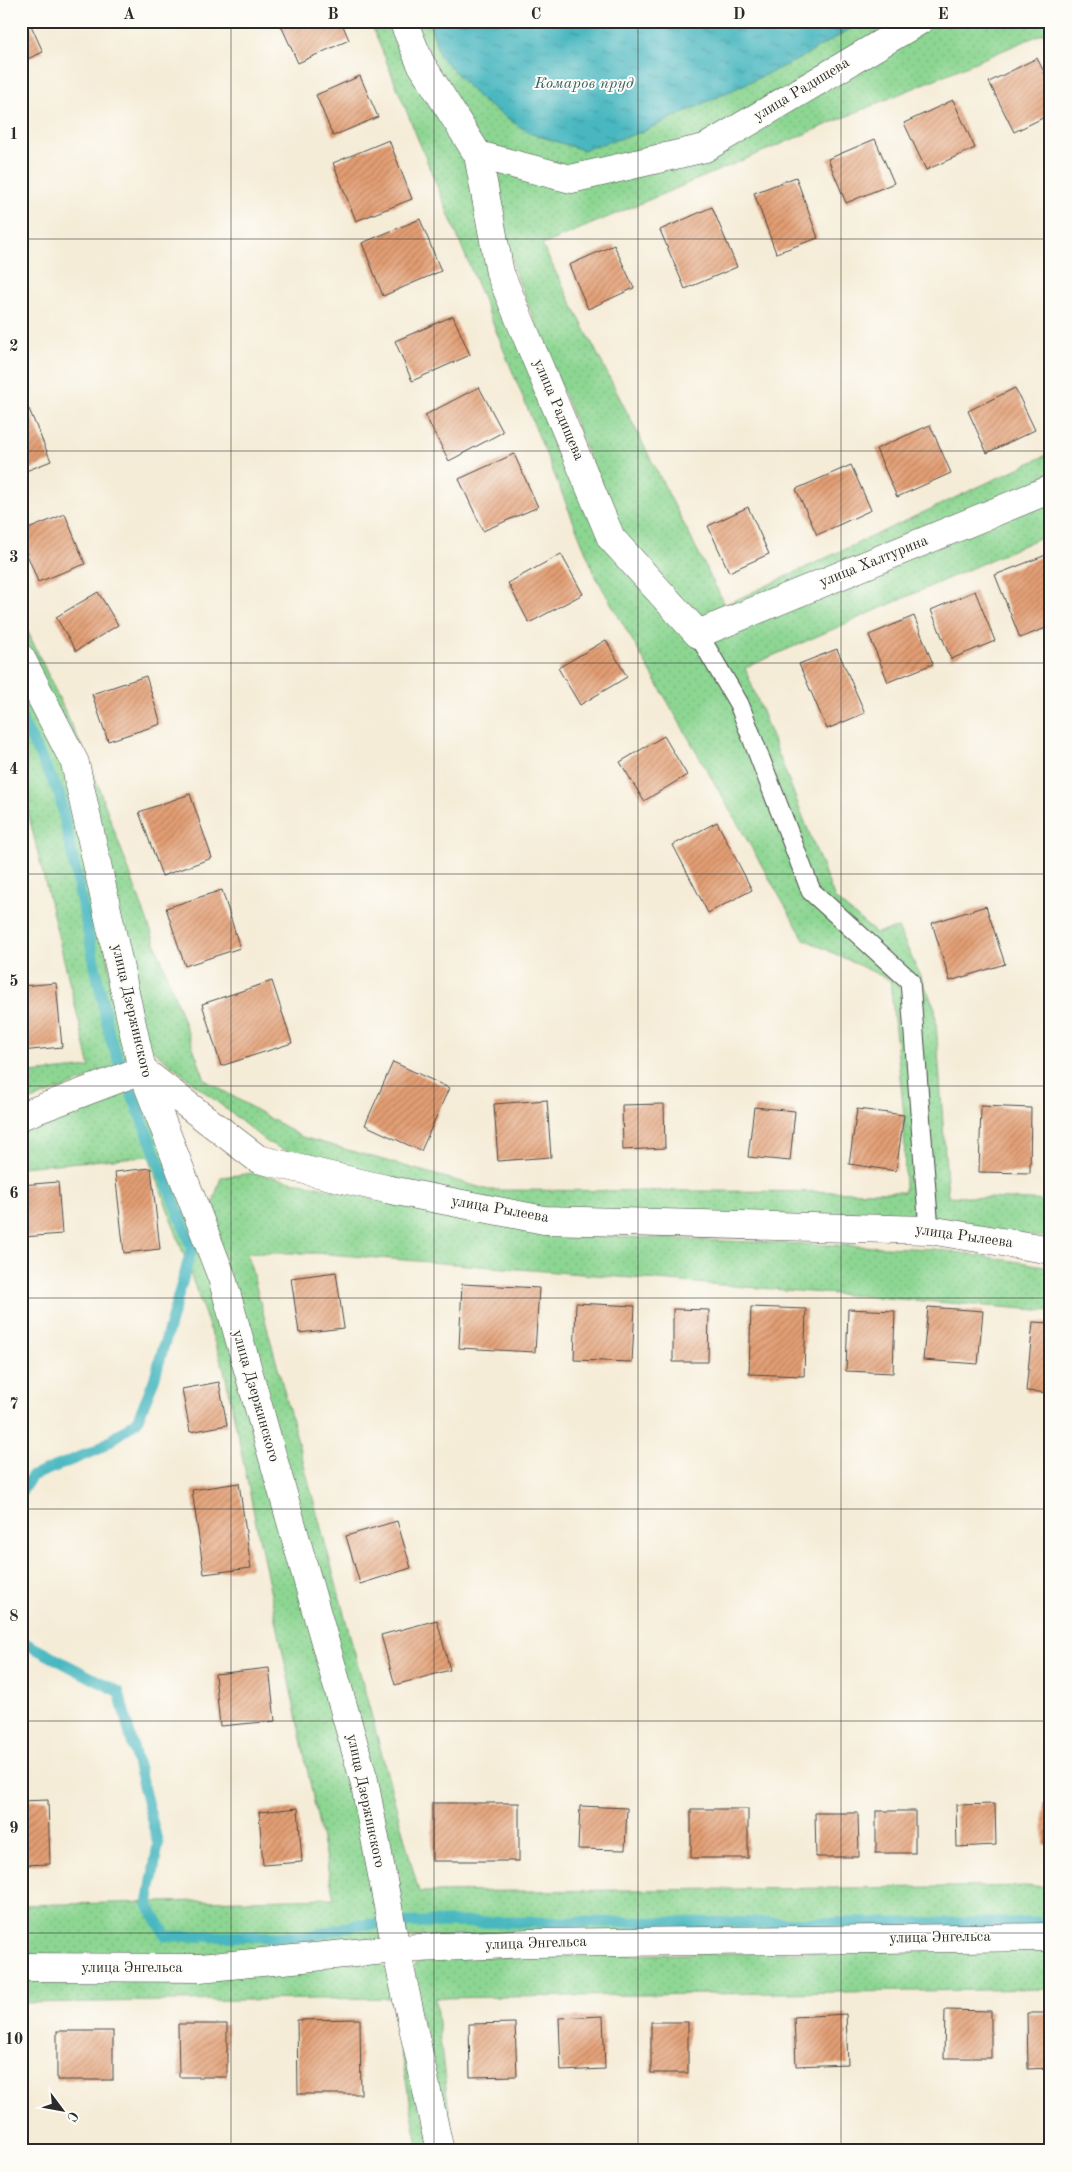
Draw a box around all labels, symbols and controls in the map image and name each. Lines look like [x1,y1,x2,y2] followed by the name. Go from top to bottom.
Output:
[123,7,135,23] text: A
[327,7,339,23] text: B
[531,7,541,23] text: C
[733,7,745,23] text: D
[937,7,949,23] text: E
[752,55,853,124] street label: улица Радищева
[533,76,634,92] water label: Комаров пруд
[9,127,19,143] text: 1
[9,339,19,355] text: 2
[530,357,586,463] street label: улица Радищева
[818,533,931,591] street label: улица Халтурина
[9,550,19,566] text: 3
[9,762,19,778] text: 4
[108,943,154,1079] street label: улица Дзержинского
[9,974,19,990] text: 5
[9,1186,19,1202] text: 6
[450,1194,550,1226] street label: улица Рылеева
[914,1223,1014,1251] street label: улица Рылеева
[229,1328,281,1464] street label: улица Дзержинского
[9,1397,19,1413] text: 7
[9,1609,19,1625] text: 8
[343,1733,387,1869] street label: улица Дзержинского
[9,1821,19,1837] text: 9
[889,1930,991,1946] street label: улица Энгельса
[485,1935,588,1953] street label: улица Энгельса
[81,1961,183,1976] street label: улица Энгельса
[5,2032,23,2048] text: 10
[38,2084,88,2134] north arrow
[64,2109,81,2124] text: С

